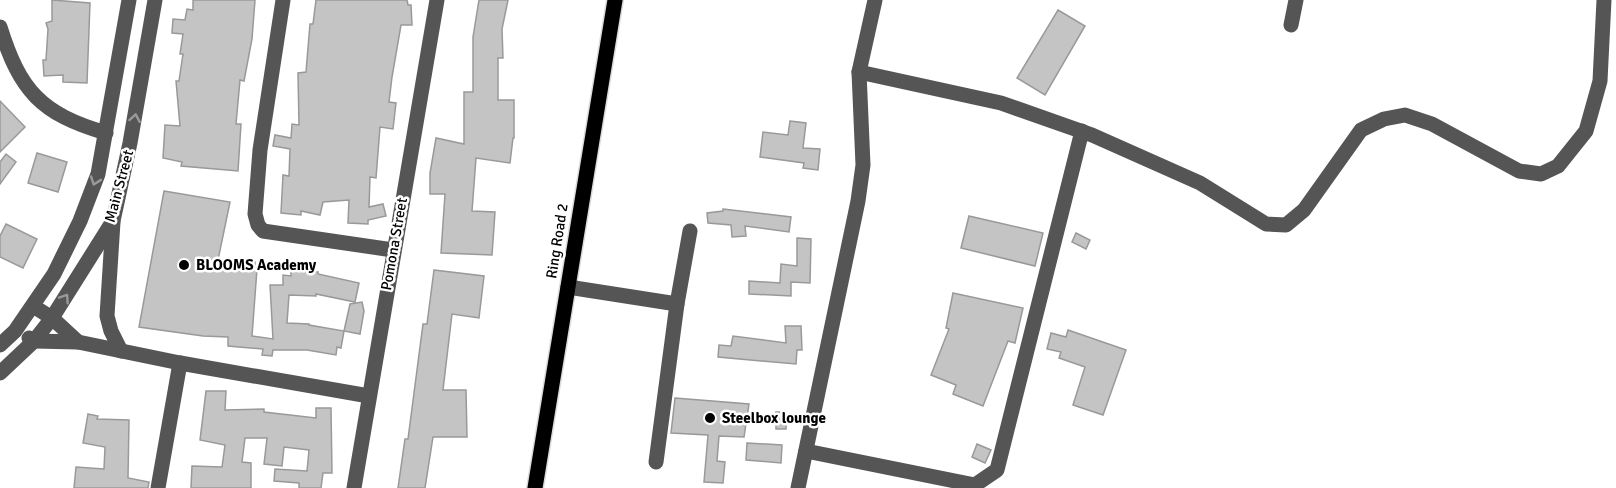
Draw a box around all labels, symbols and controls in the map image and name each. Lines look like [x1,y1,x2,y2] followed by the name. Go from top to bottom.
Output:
[128,114,140,123] one-way arrow
[101,148,137,224] street label: Main Street
[89,175,102,186] one-way arrow
[377,196,411,292] street label: Pomona Street
[542,202,572,280] street label: Ring Road 2
[196,256,317,274] place label: BLOOMS Academy
[177,258,191,272] marker: BLOOMS Academy
[58,293,69,304] one-way arrow
[722,409,826,427] place label: Steelbox lounge
[703,411,717,425] marker: Steelbox lounge

